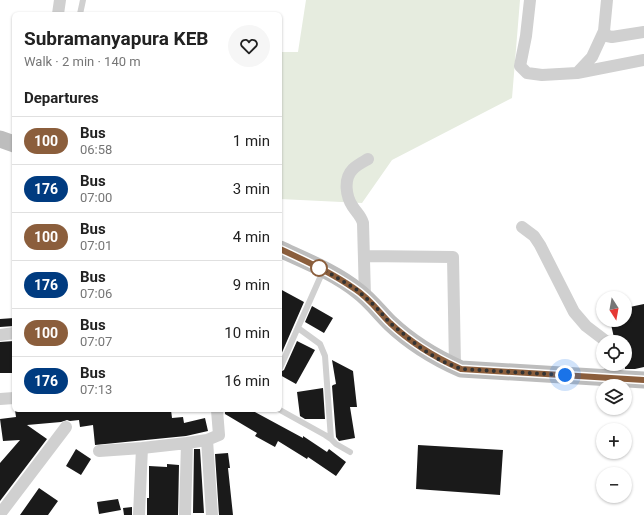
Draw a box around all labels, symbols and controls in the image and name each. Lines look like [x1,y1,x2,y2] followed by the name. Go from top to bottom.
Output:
[228,25,270,67] button: heart
[24,27,208,50] text: Subramanyapura KEB
[24,54,141,69] text: Walk · 2 min · 140 m
[24,89,99,107] text: Departures
[80,124,106,142] text: Bus
[233,132,270,150] text: 1 min
[34,133,58,149] text: 100
[80,142,112,157] text: 06:58
[80,172,106,190] text: Bus
[233,180,270,198] text: 3 min
[34,181,58,197] text: 176
[80,190,112,205] text: 07:00
[80,220,106,238] text: Bus
[233,228,270,246] text: 4 min
[34,229,58,245] text: 100
[80,238,112,253] text: 07:01
[310,259,328,277] unlabelled marker
[80,268,106,286] text: Bus
[233,276,270,294] text: 9 min
[34,277,58,293] text: 176
[80,286,112,301] text: 07:06
[596,291,632,327] north arrow
[596,291,632,503] map controls
[80,316,106,334] text: Bus
[224,324,270,342] text: 10 min
[34,325,58,341] text: 100
[80,334,112,349] text: 07:07
[596,335,632,371] button: locate
[80,364,106,382] text: Bus
[555,365,575,385] your location
[224,372,270,390] text: 16 min
[34,373,58,389] text: 176
[596,379,632,415] button: layers
[80,382,112,397] text: 07:13
[596,423,632,459] button: +
[596,467,632,503] button: −

